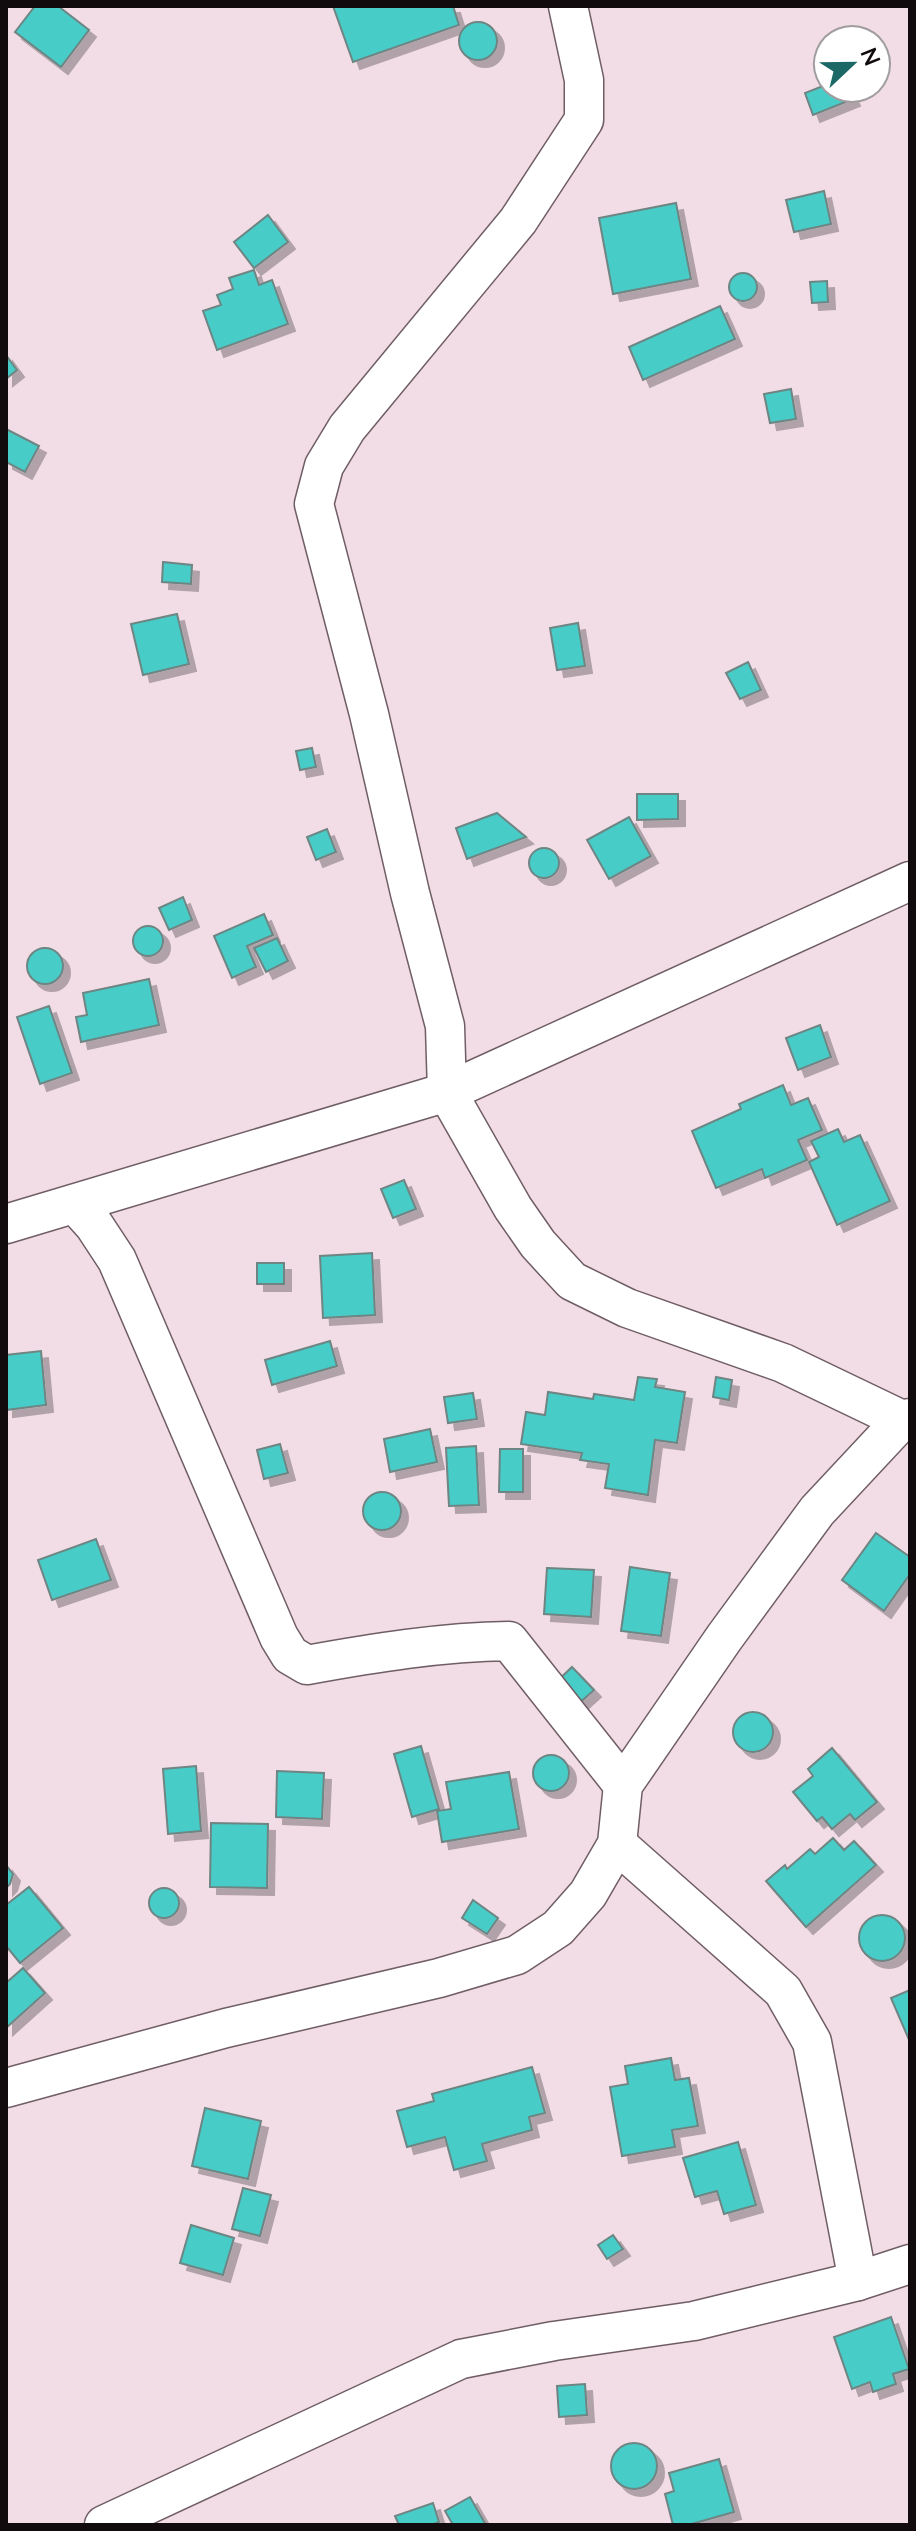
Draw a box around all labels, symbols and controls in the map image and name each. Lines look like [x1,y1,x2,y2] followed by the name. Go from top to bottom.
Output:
[812,24,892,104] north arrow
[855,43,887,69] text: N

